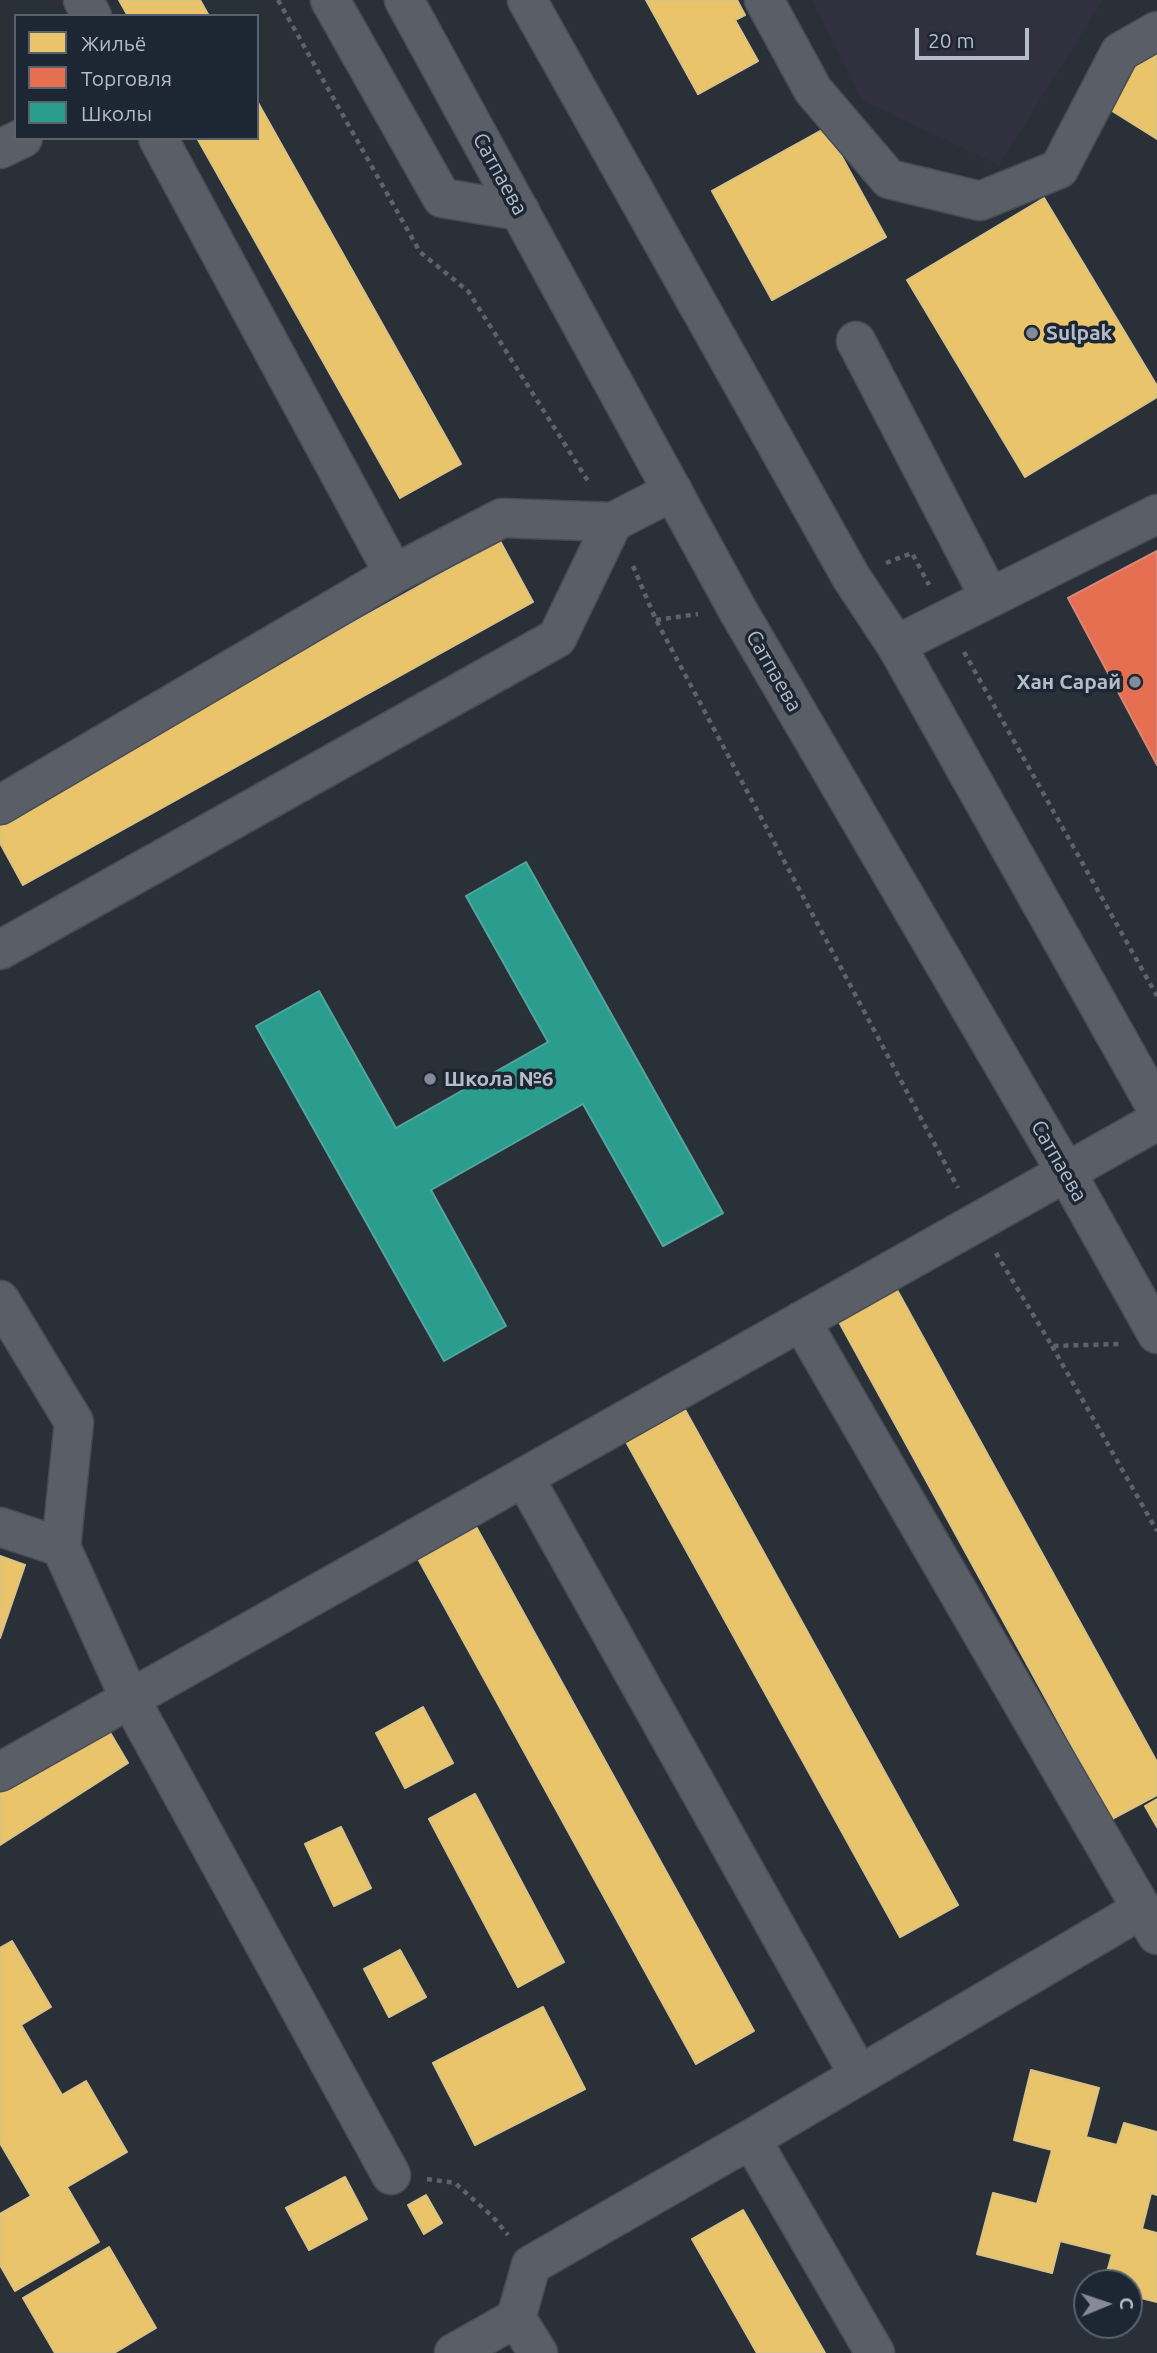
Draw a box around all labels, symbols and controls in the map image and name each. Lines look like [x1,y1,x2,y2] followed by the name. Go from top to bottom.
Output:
[14,14,259,140] legend
[919,14,1033,58] scale bar
[928,28,975,52] text: 20 m
[81,31,146,55] text: Жильё
[81,66,172,90] text: Торговля
[81,101,152,125] text: Школы
[467,129,533,219] street label: Сатпаева
[1046,320,1112,346] place label: Sulpak
[1024,325,1040,341] marker: Sulpak
[741,626,807,716] street label: Сатпаева
[1017,669,1121,695] place label: Хан Сарай
[1127,674,1143,690] marker: Хан Сарай
[444,1066,554,1092] place label: Школа №6
[422,1071,438,1087] marker: Школа №6
[1026,1116,1092,1206] street label: Сатпаева
[1073,2269,1143,2339] north arrow
[1116,2297,1138,2310] text: С

